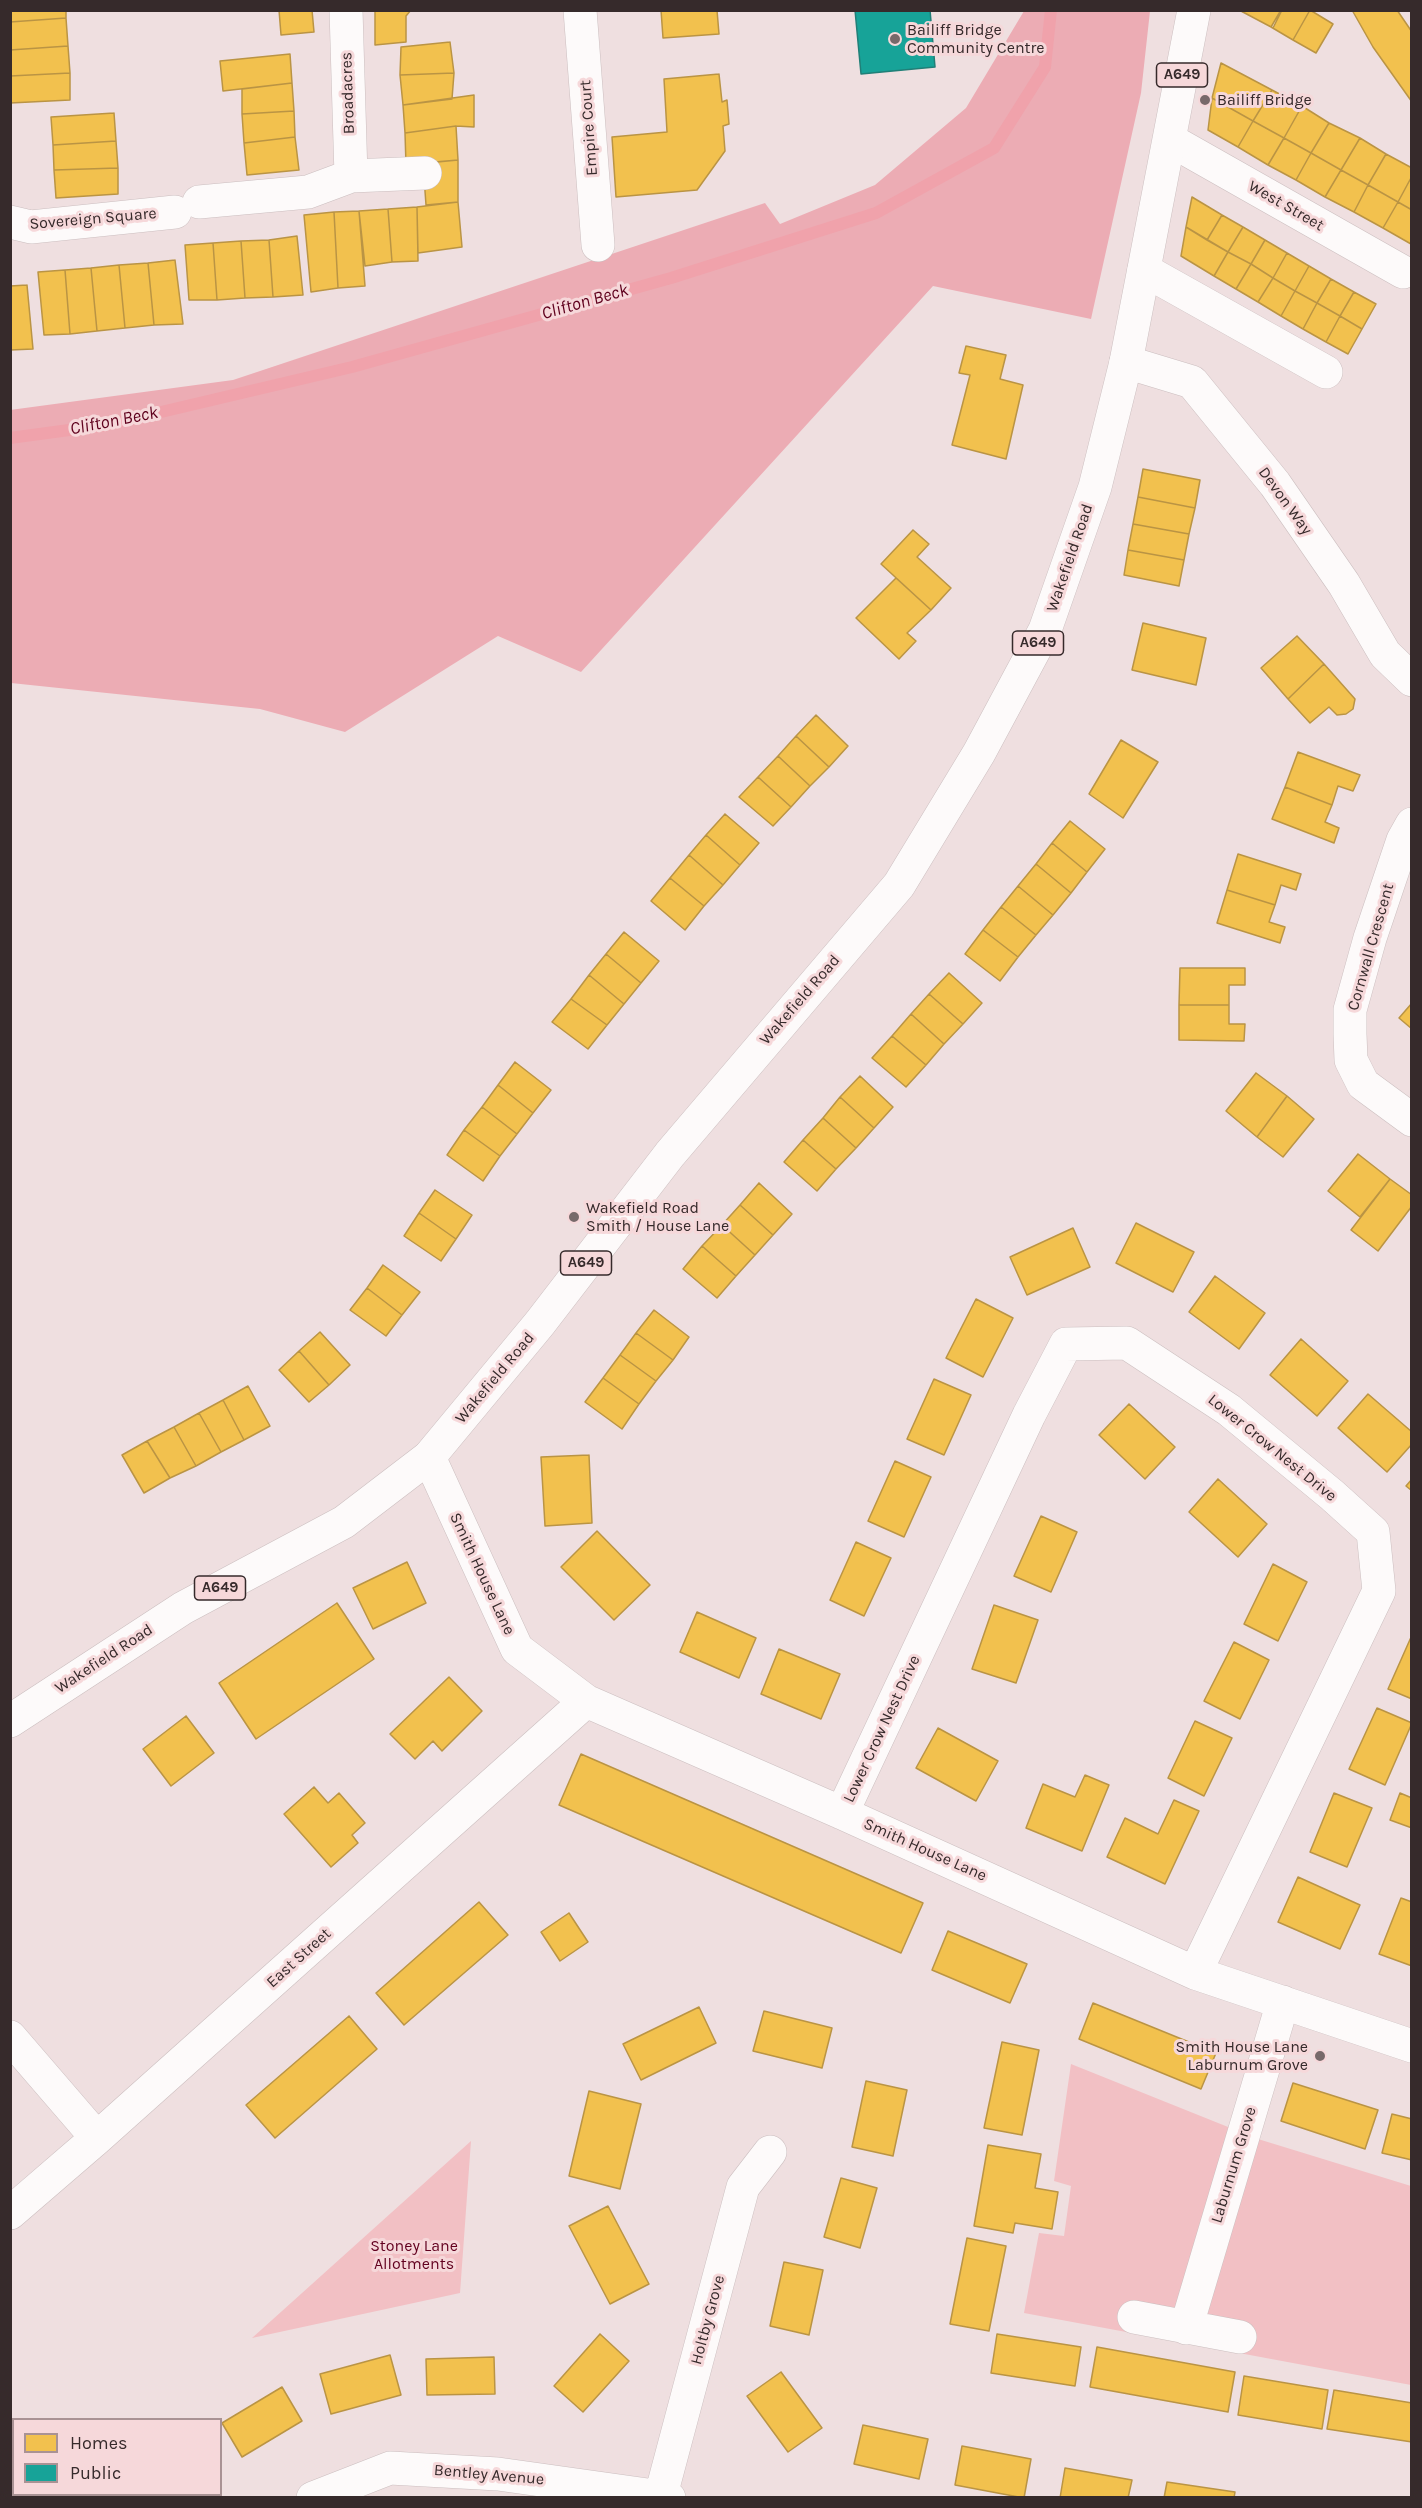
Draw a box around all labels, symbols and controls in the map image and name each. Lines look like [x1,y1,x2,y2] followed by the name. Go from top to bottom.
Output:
[907,20,1045,58] place label: Bailiff Bridge Community Centre
[888,32,902,46] marker: Bailiff Bridge Community Centre
[337,52,359,134] street label: Broadacres
[1156,63,1208,87] road number: A649
[576,79,602,177] street label: Empire Court
[1217,90,1312,110] place label: Bailiff Bridge
[1198,93,1212,107] marker: Bailiff Bridge
[1245,177,1327,235] street label: West Street
[29,204,157,234] street label: Sovereign Square
[539,279,631,325] water label: Clifton Beck
[68,402,160,440] water label: Clifton Beck
[1254,463,1316,539] street label: Devon Way
[1043,502,1097,614] street label: Wakefield Road
[1012,631,1064,655] road number: A649
[1344,881,1398,1013] street label: Cornwall Crescent
[756,951,844,1049] street label: Wakefield Road
[586,1198,729,1236] place label: Wakefield Road Smith / House Lane
[567,1210,581,1224] marker: Wakefield Road Smith / House Lane
[560,1251,612,1275] road number: A649
[451,1329,539,1427] street label: Wakefield Road
[1204,1390,1340,1506] street label: Lower Crow Nest Drive
[445,1510,519,1638] street label: Smith House Lane
[194,1576,246,1600] road number: A649
[51,1620,157,1698] street label: Wakefield Road
[839,1652,925,1806] street label: Lower Crow Nest Drive
[861,1814,989,1886] street label: Smith House Lane
[263,1924,335,1992] street label: East Street
[1175,2037,1308,2075] place label: Smith House Lane Laburnum Grove
[1313,2049,1327,2063] marker: Smith House Lane Laburnum Grove
[1207,2105,1261,2225] street label: Laburnum Grove
[370,2236,458,2274] park label: Stoney Lane Allotments
[687,2273,729,2367] street label: Holtby Grove
[12,2418,222,2496] legend
[70,2432,127,2454] text: Homes
[433,2461,545,2489] street label: Bentley Avenue
[70,2462,121,2484] text: Public

